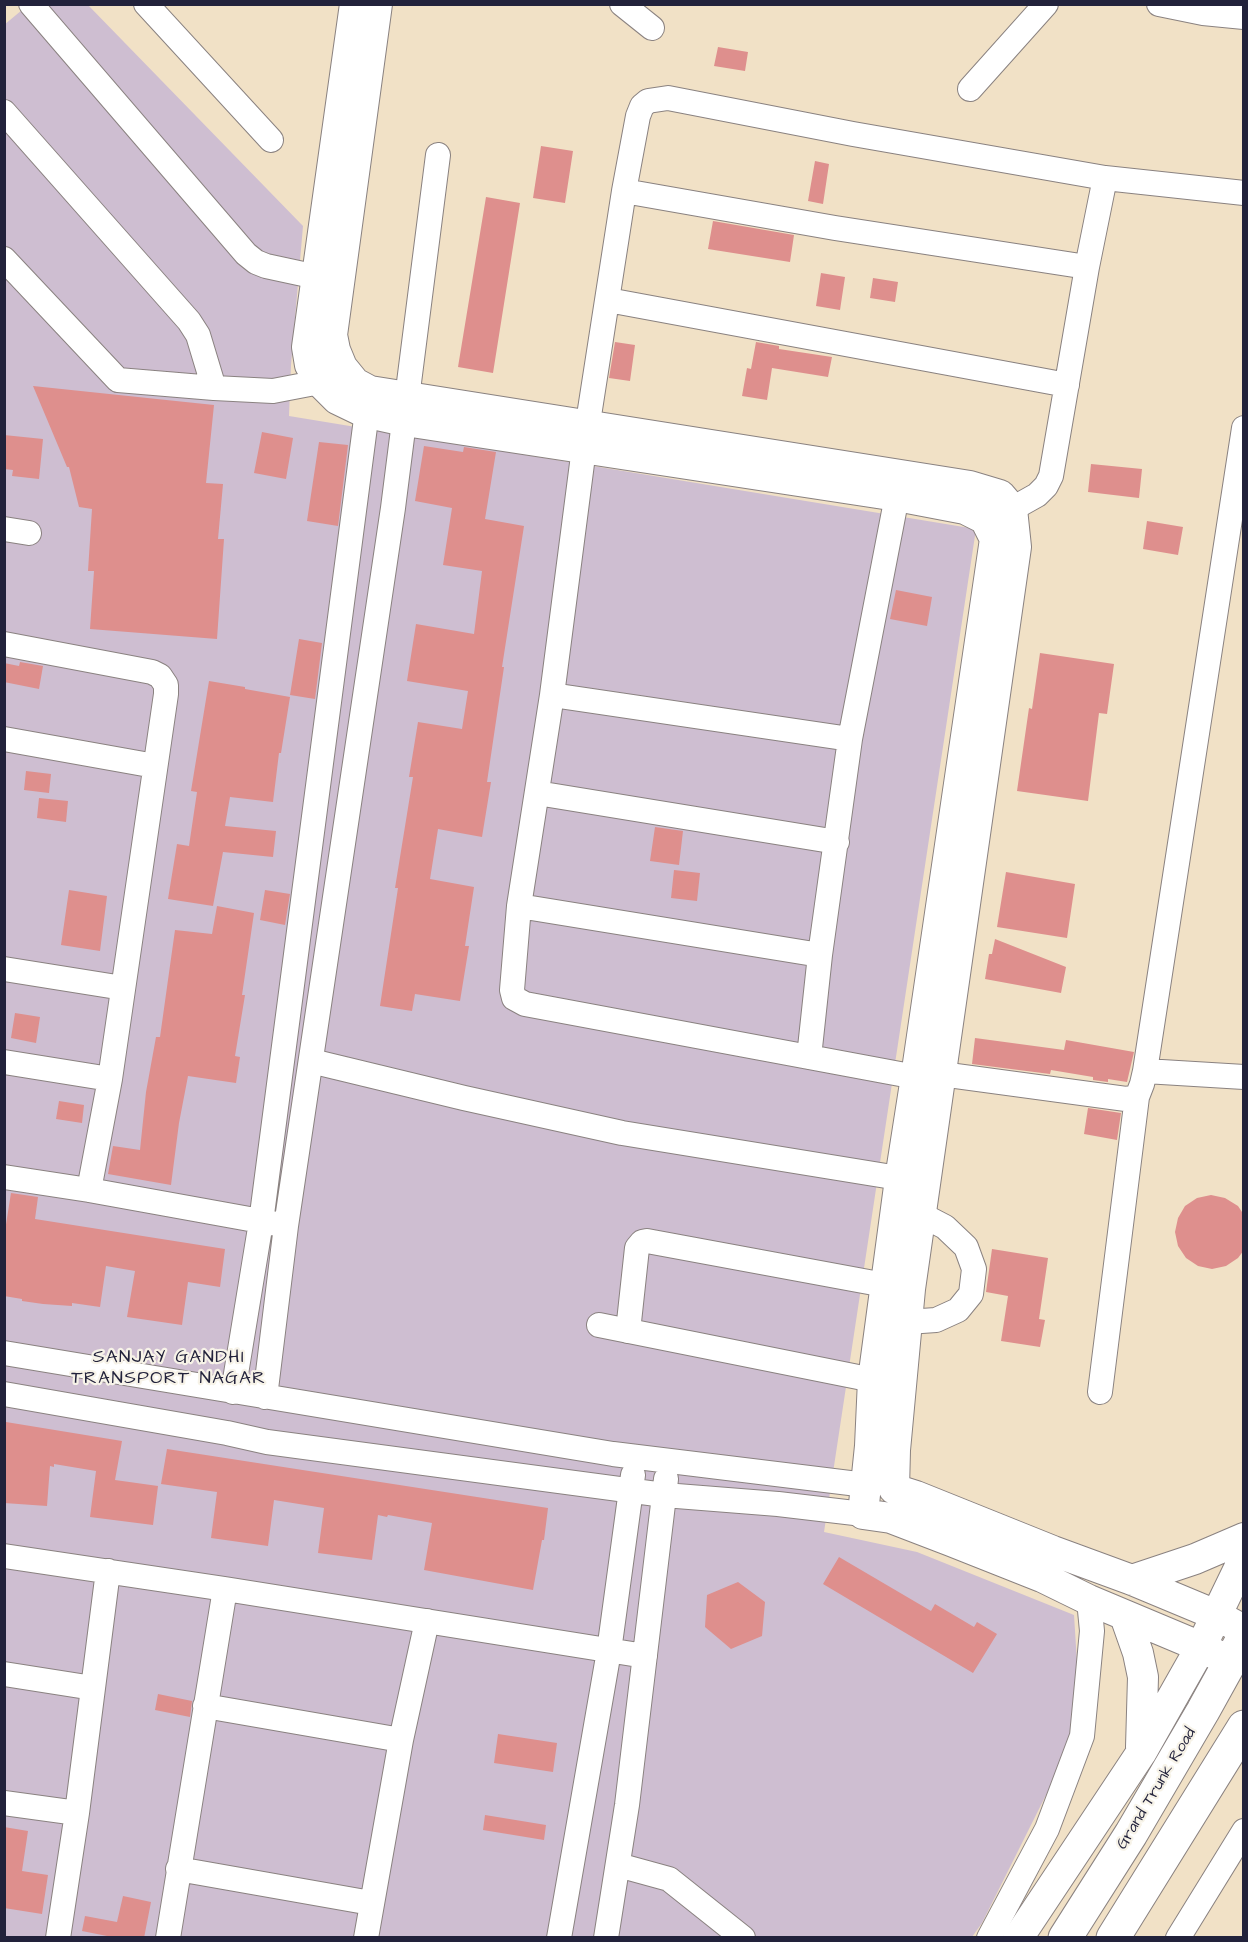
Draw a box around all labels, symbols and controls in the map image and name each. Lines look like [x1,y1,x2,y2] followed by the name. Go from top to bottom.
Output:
[71,1347,267,1390] district label: SANJAY GANDHI TRANSPORT NAGAR
[1113,1725,1201,1853] street label: Grand Trunk Road

